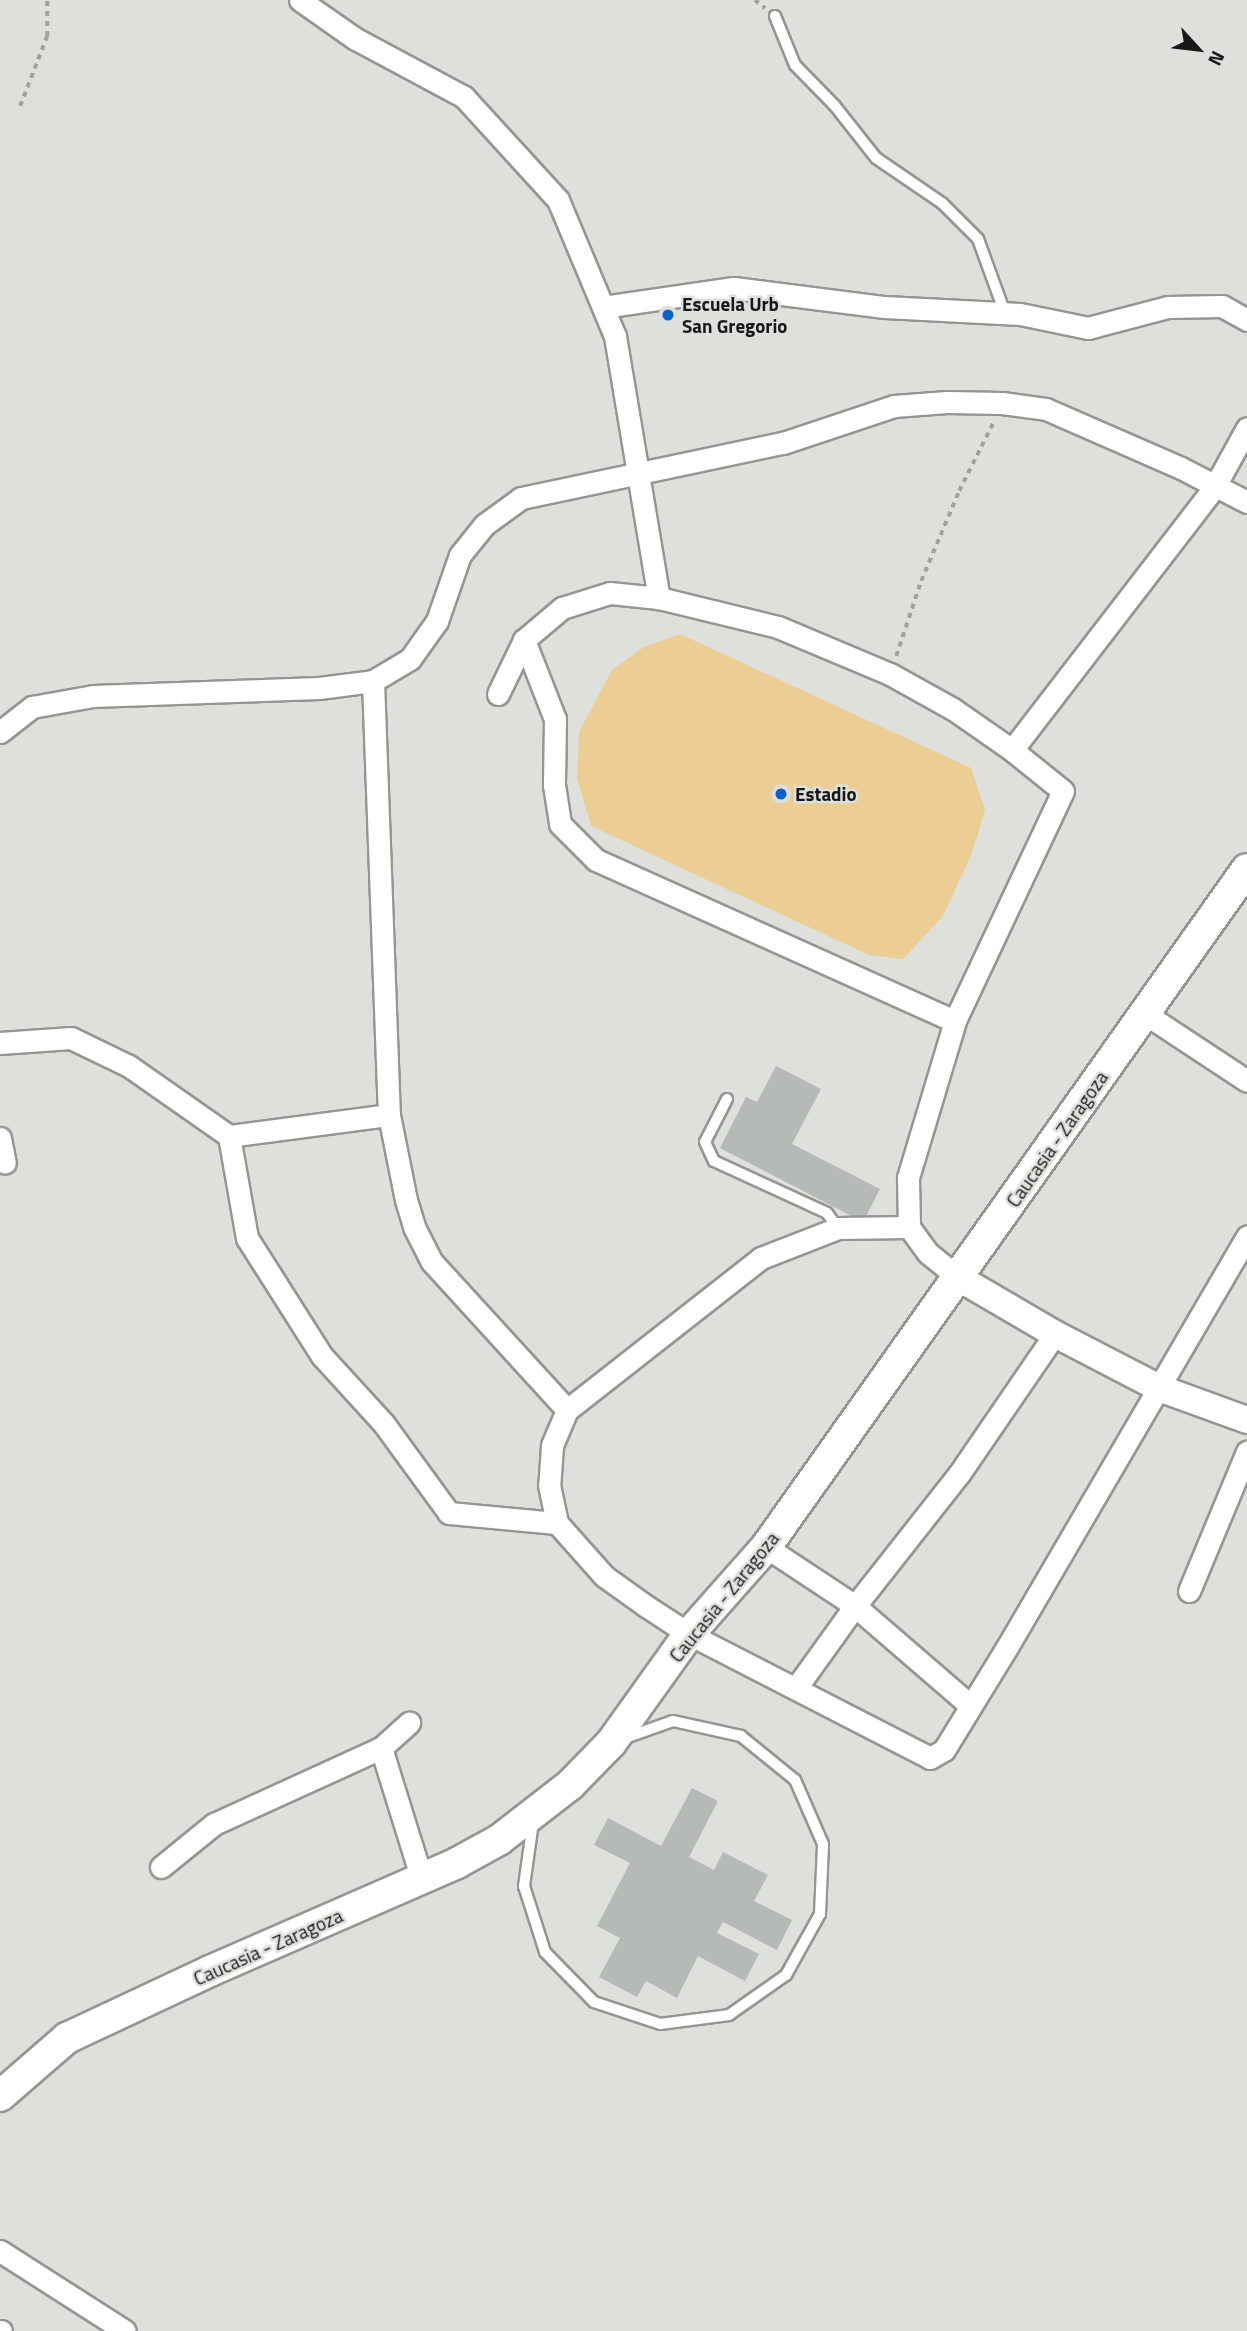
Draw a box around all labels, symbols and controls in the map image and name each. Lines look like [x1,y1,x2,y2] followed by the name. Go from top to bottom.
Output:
[1163,14,1233,84] north arrow
[1201,46,1233,71] text: N
[682,293,787,337] place label: Escuela Urb San Gregorio
[660,307,676,323] marker: Escuela Urb San Gregorio
[795,783,857,805] place label: Estadio
[773,786,789,802] marker: Estadio
[1002,1067,1112,1211] street label: Caucasia - Zaragoza
[665,1527,783,1667] street label: Caucasia - Zaragoza
[190,1904,346,1990] street label: Caucasia - Zaragoza

